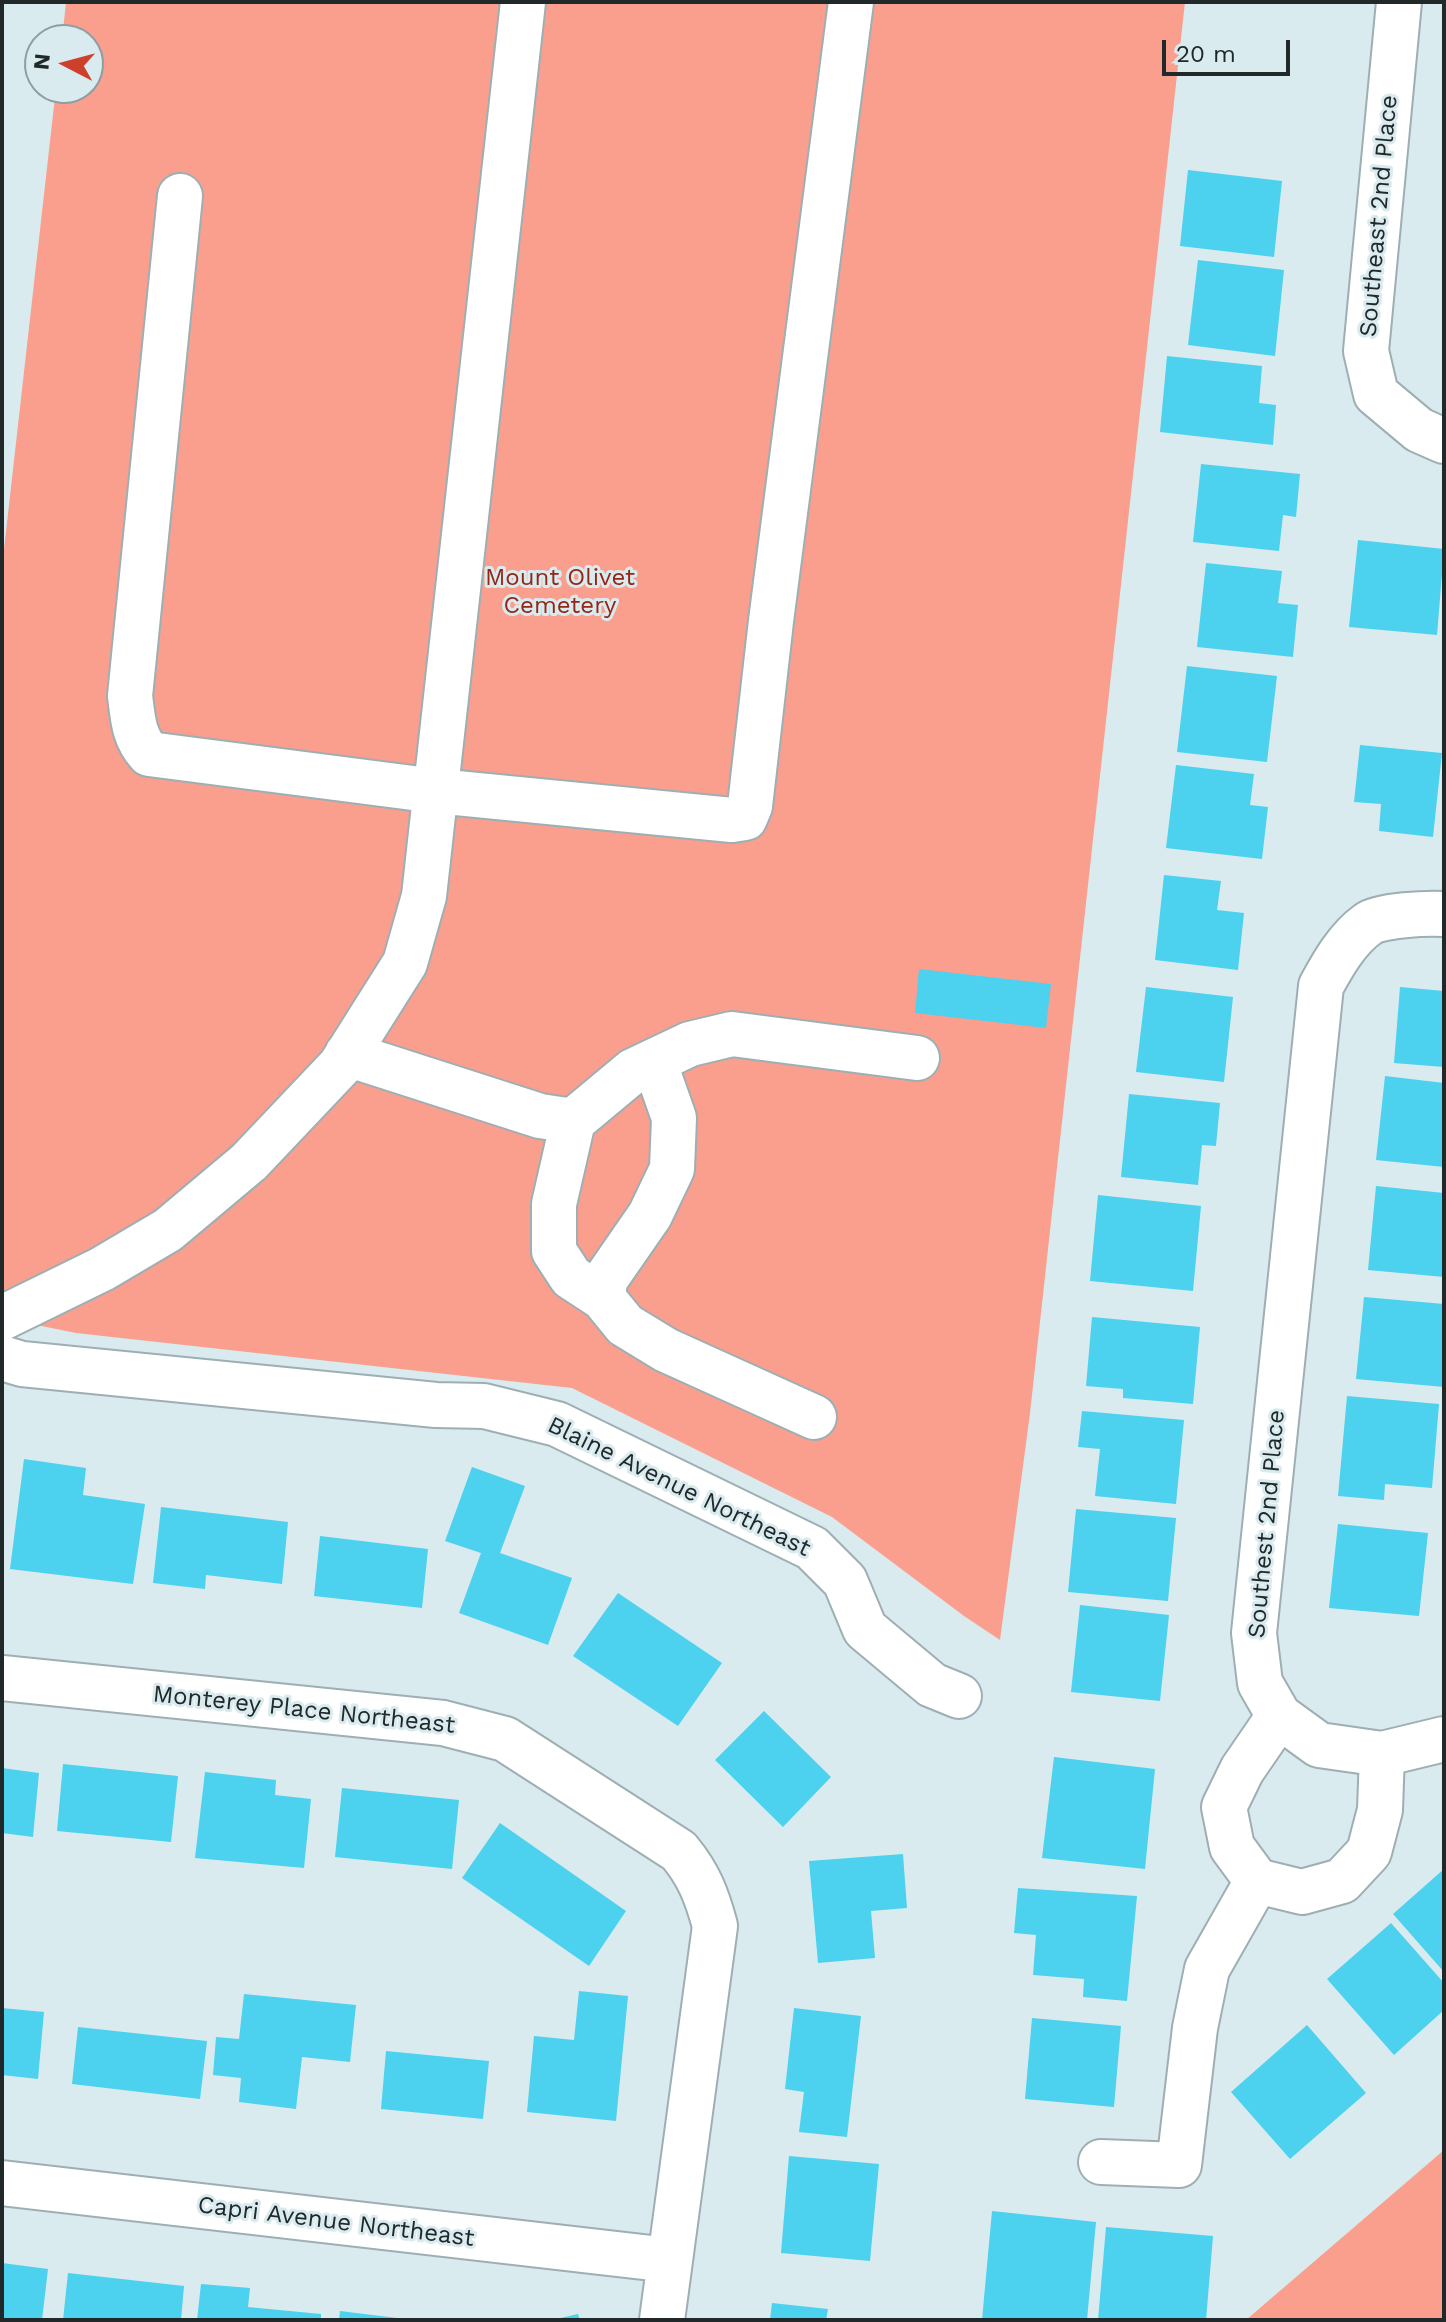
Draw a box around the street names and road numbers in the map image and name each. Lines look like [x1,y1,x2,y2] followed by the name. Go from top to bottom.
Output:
[1354,94,1404,338] street label: Southeast 2nd Place
[1243,1409,1291,1639] street label: Southest 2nd Place
[543,1411,815,1563] street label: Blaine Avenue Northeast
[152,1680,456,1740] street label: Monterey Place Northeast
[196,2191,476,2253] street label: Capri Avenue Northeast

